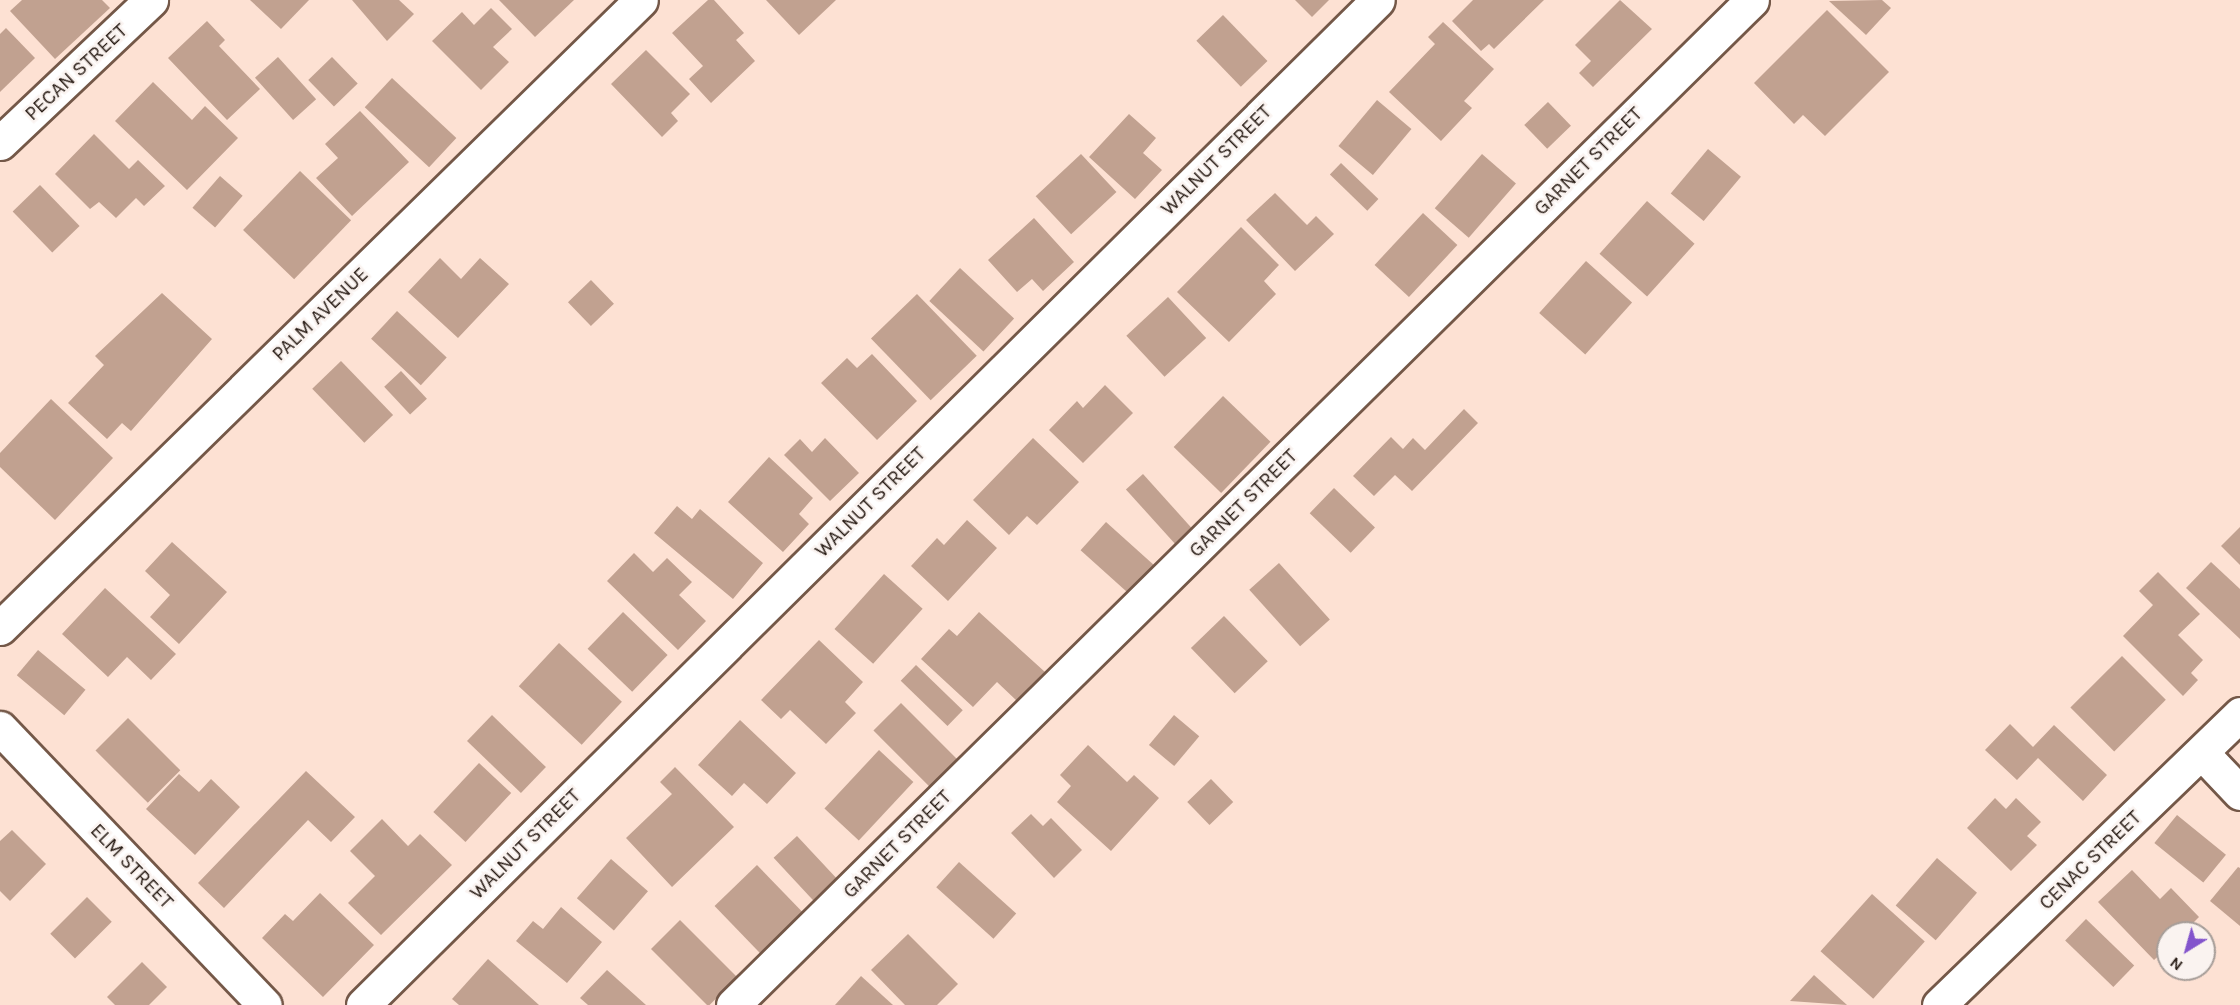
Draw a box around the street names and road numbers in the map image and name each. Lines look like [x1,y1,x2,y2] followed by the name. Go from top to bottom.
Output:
[20,18,132,126] street label: PECAN STREET
[1156,100,1276,220] street label: WALNUT STREET
[1529,102,1647,220] street label: GARNET STREET
[267,262,373,366] street label: PALM AVENUE
[810,442,930,562] street label: WALNUT STREET
[1184,444,1302,562] street label: GARNET STREET
[465,784,585,904] street label: WALNUT STREET
[838,785,956,903] street label: GARNET STREET
[2034,805,2146,915] street label: CENAC STREET
[85,818,179,914] street label: ELM STREET

